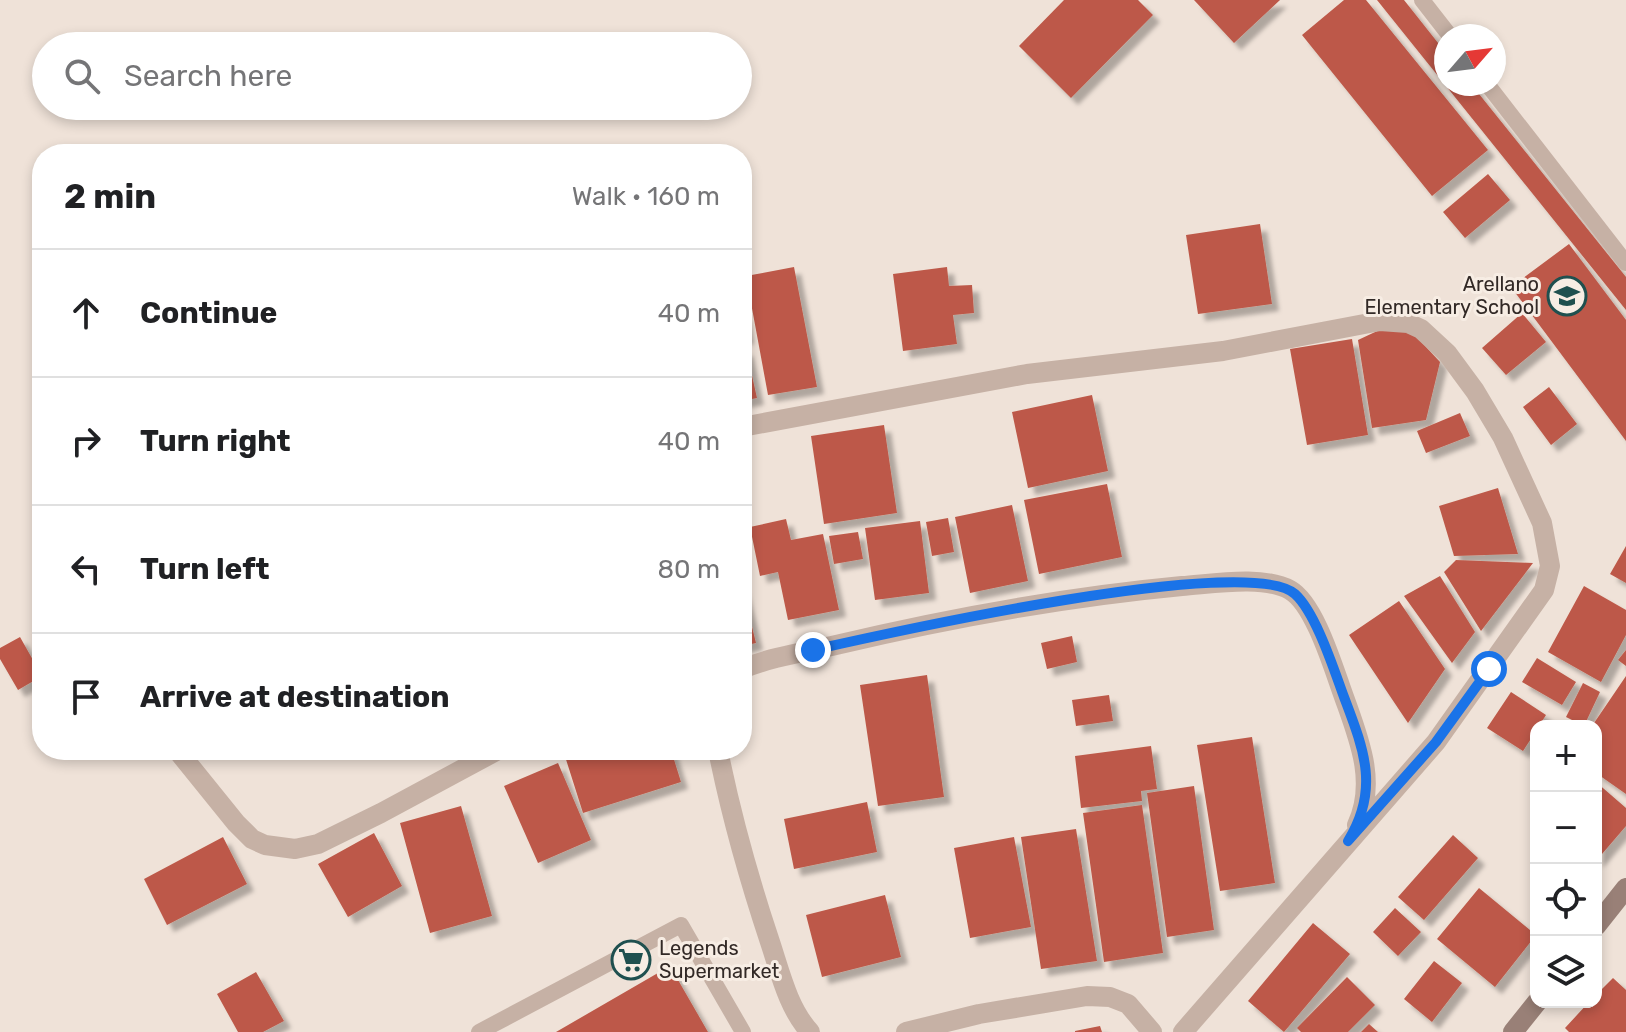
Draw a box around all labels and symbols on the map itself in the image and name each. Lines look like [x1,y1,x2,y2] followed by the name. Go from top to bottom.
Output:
[1434,24,1506,96] north arrow
[1365,272,1539,319] place label: Arellano Elementary School
[1546,275,1588,317] school or university icon: Arellano Elementary School
[795,632,831,668] route end
[1471,651,1507,687] route start
[659,936,780,983] place label: Legends Supermarket
[610,939,652,981] supermarket icon: Legends Supermarket

